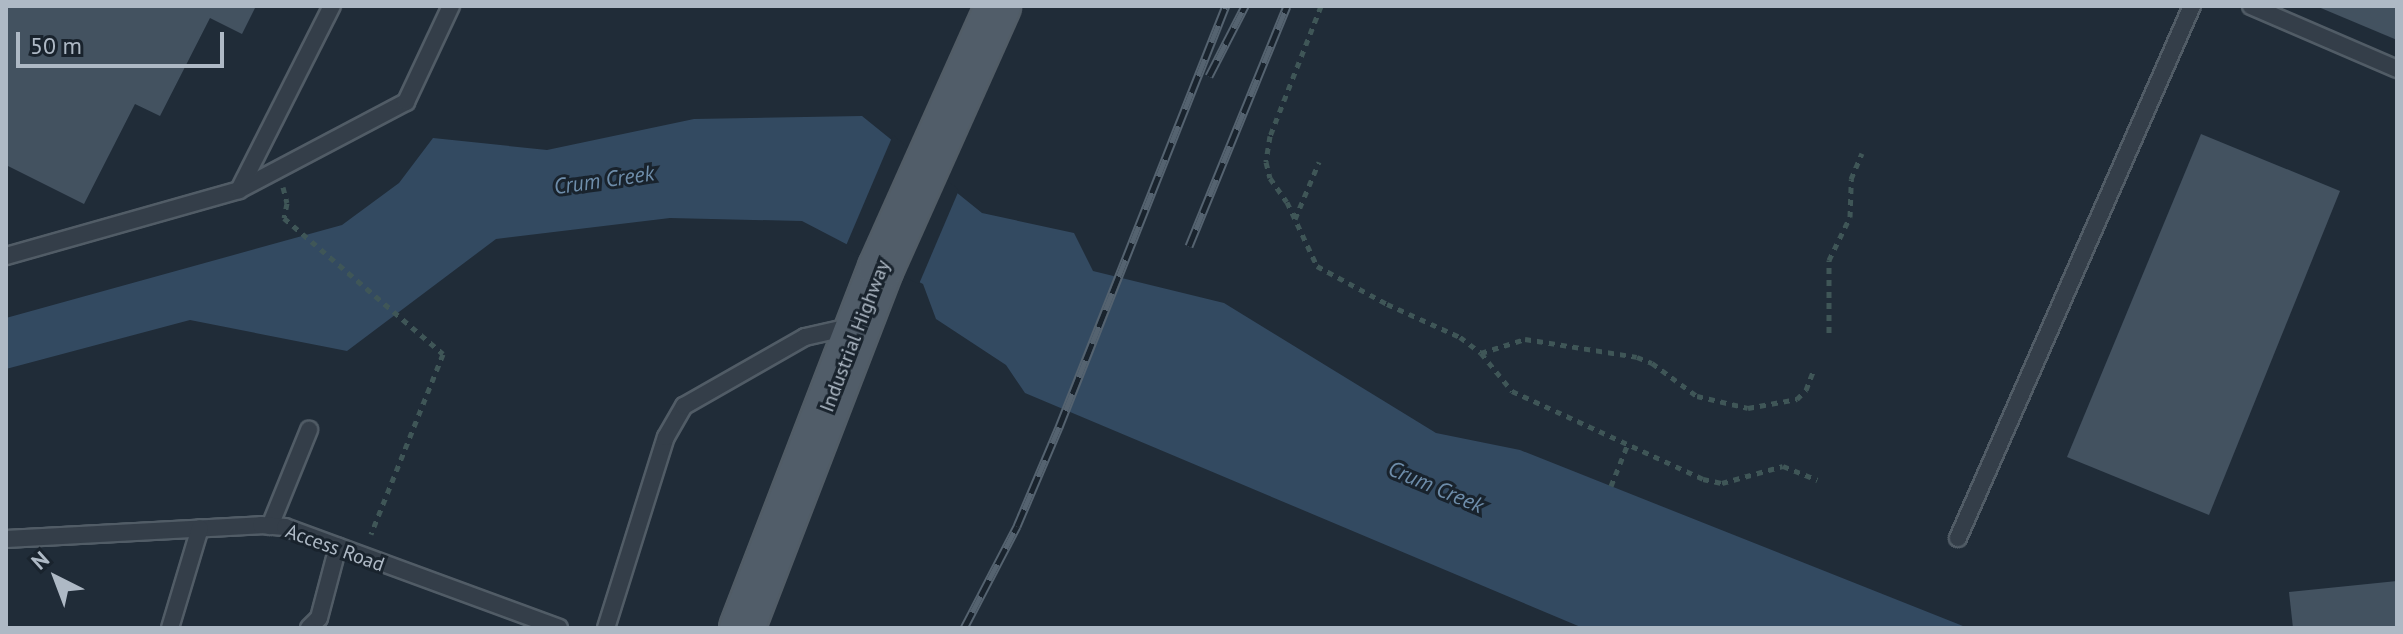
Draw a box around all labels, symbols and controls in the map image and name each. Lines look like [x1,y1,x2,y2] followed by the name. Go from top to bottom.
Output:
[20,16,228,66] scale bar
[30,30,82,61] text: 50 m
[552,160,656,200] water label: Crum Creek
[815,256,895,416] street label: Industrial Highway
[1384,455,1488,519] water label: Crum Creek
[282,519,388,577] street label: Access Road
[16,538,96,618] north arrow
[25,545,55,575] text: N

